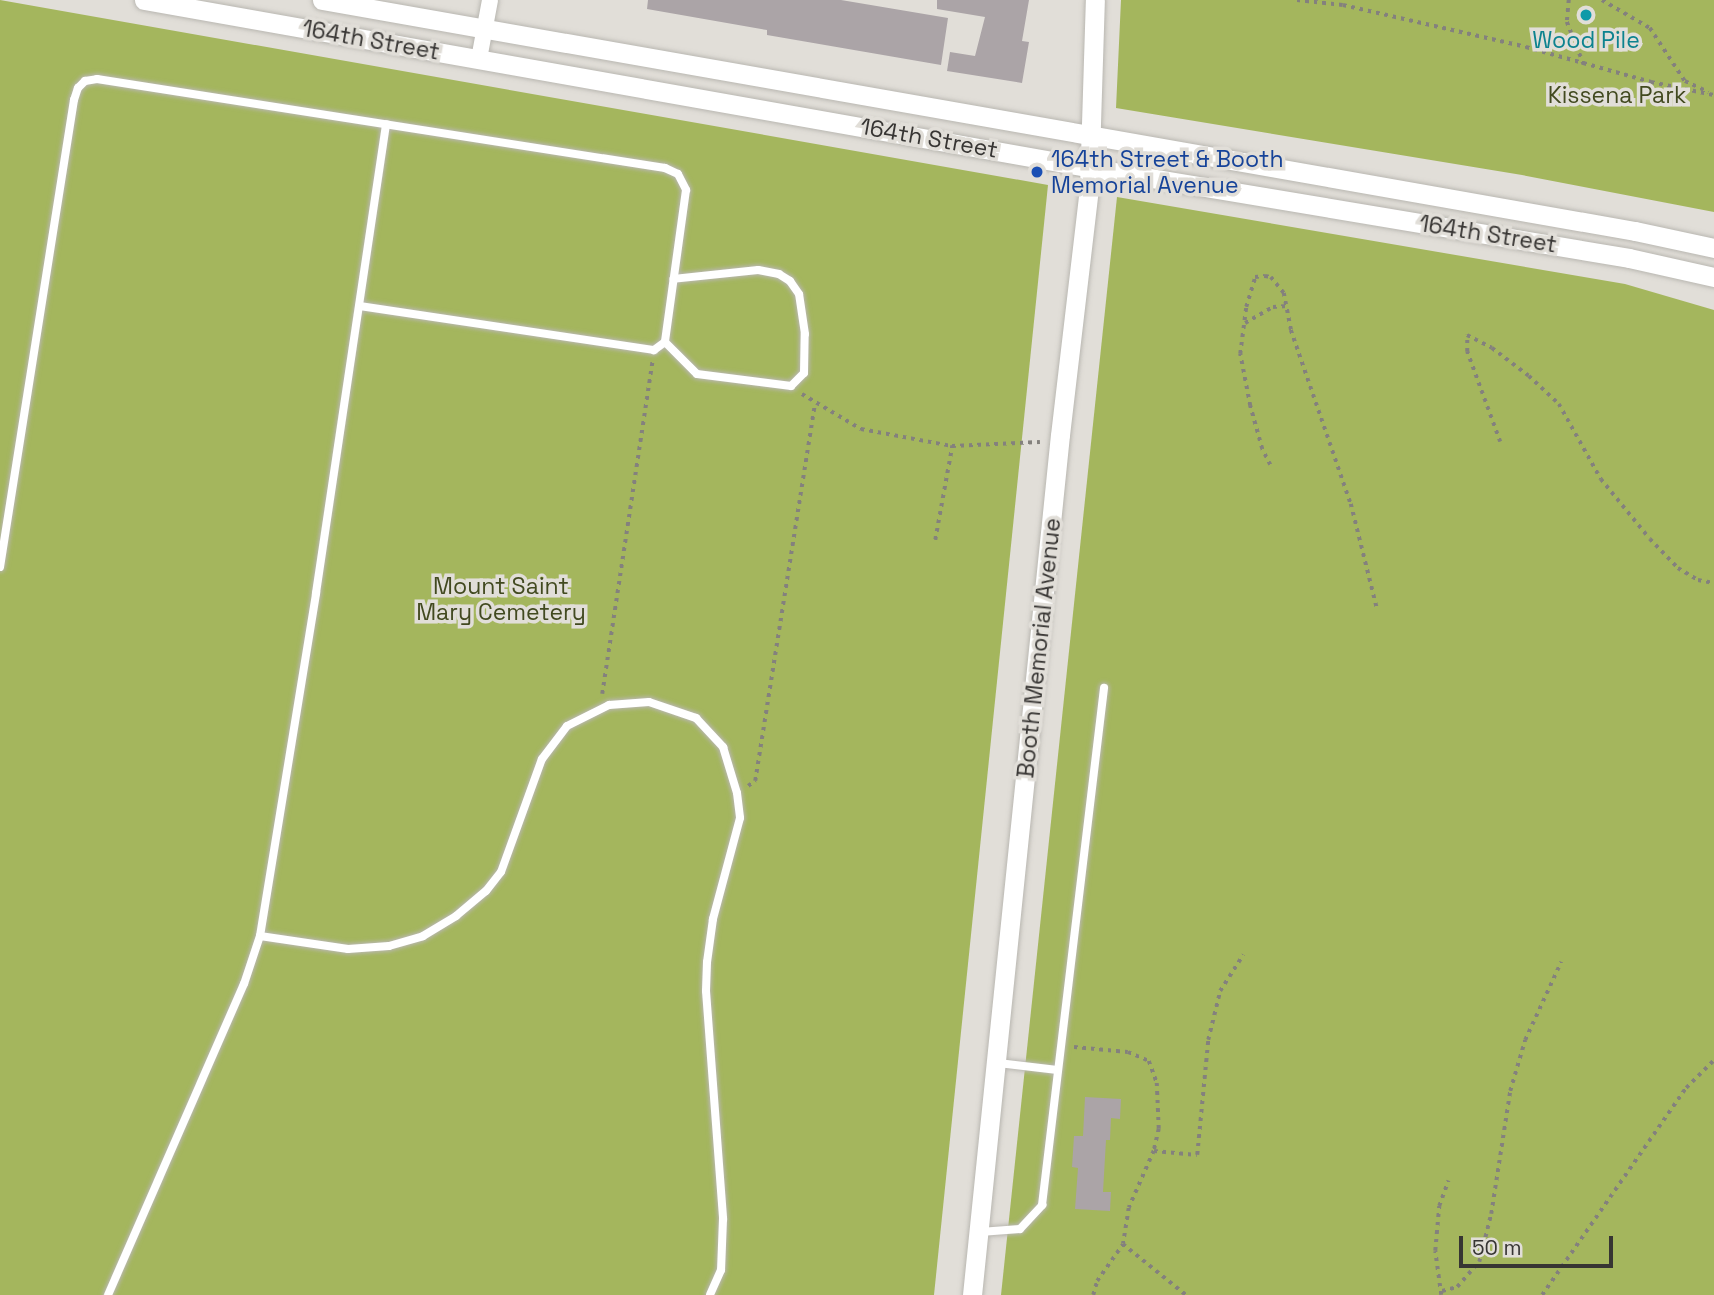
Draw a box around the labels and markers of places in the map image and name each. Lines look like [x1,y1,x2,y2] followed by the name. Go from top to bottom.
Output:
[1578,7,1594,23] marker: Wood Pile
[1532,26,1640,54] place label: Wood Pile
[1051,145,1284,199] place label: 164th Street & Booth Memorial Avenue
[1029,164,1045,180] marker: 164th Street & Booth Memorial Avenue

